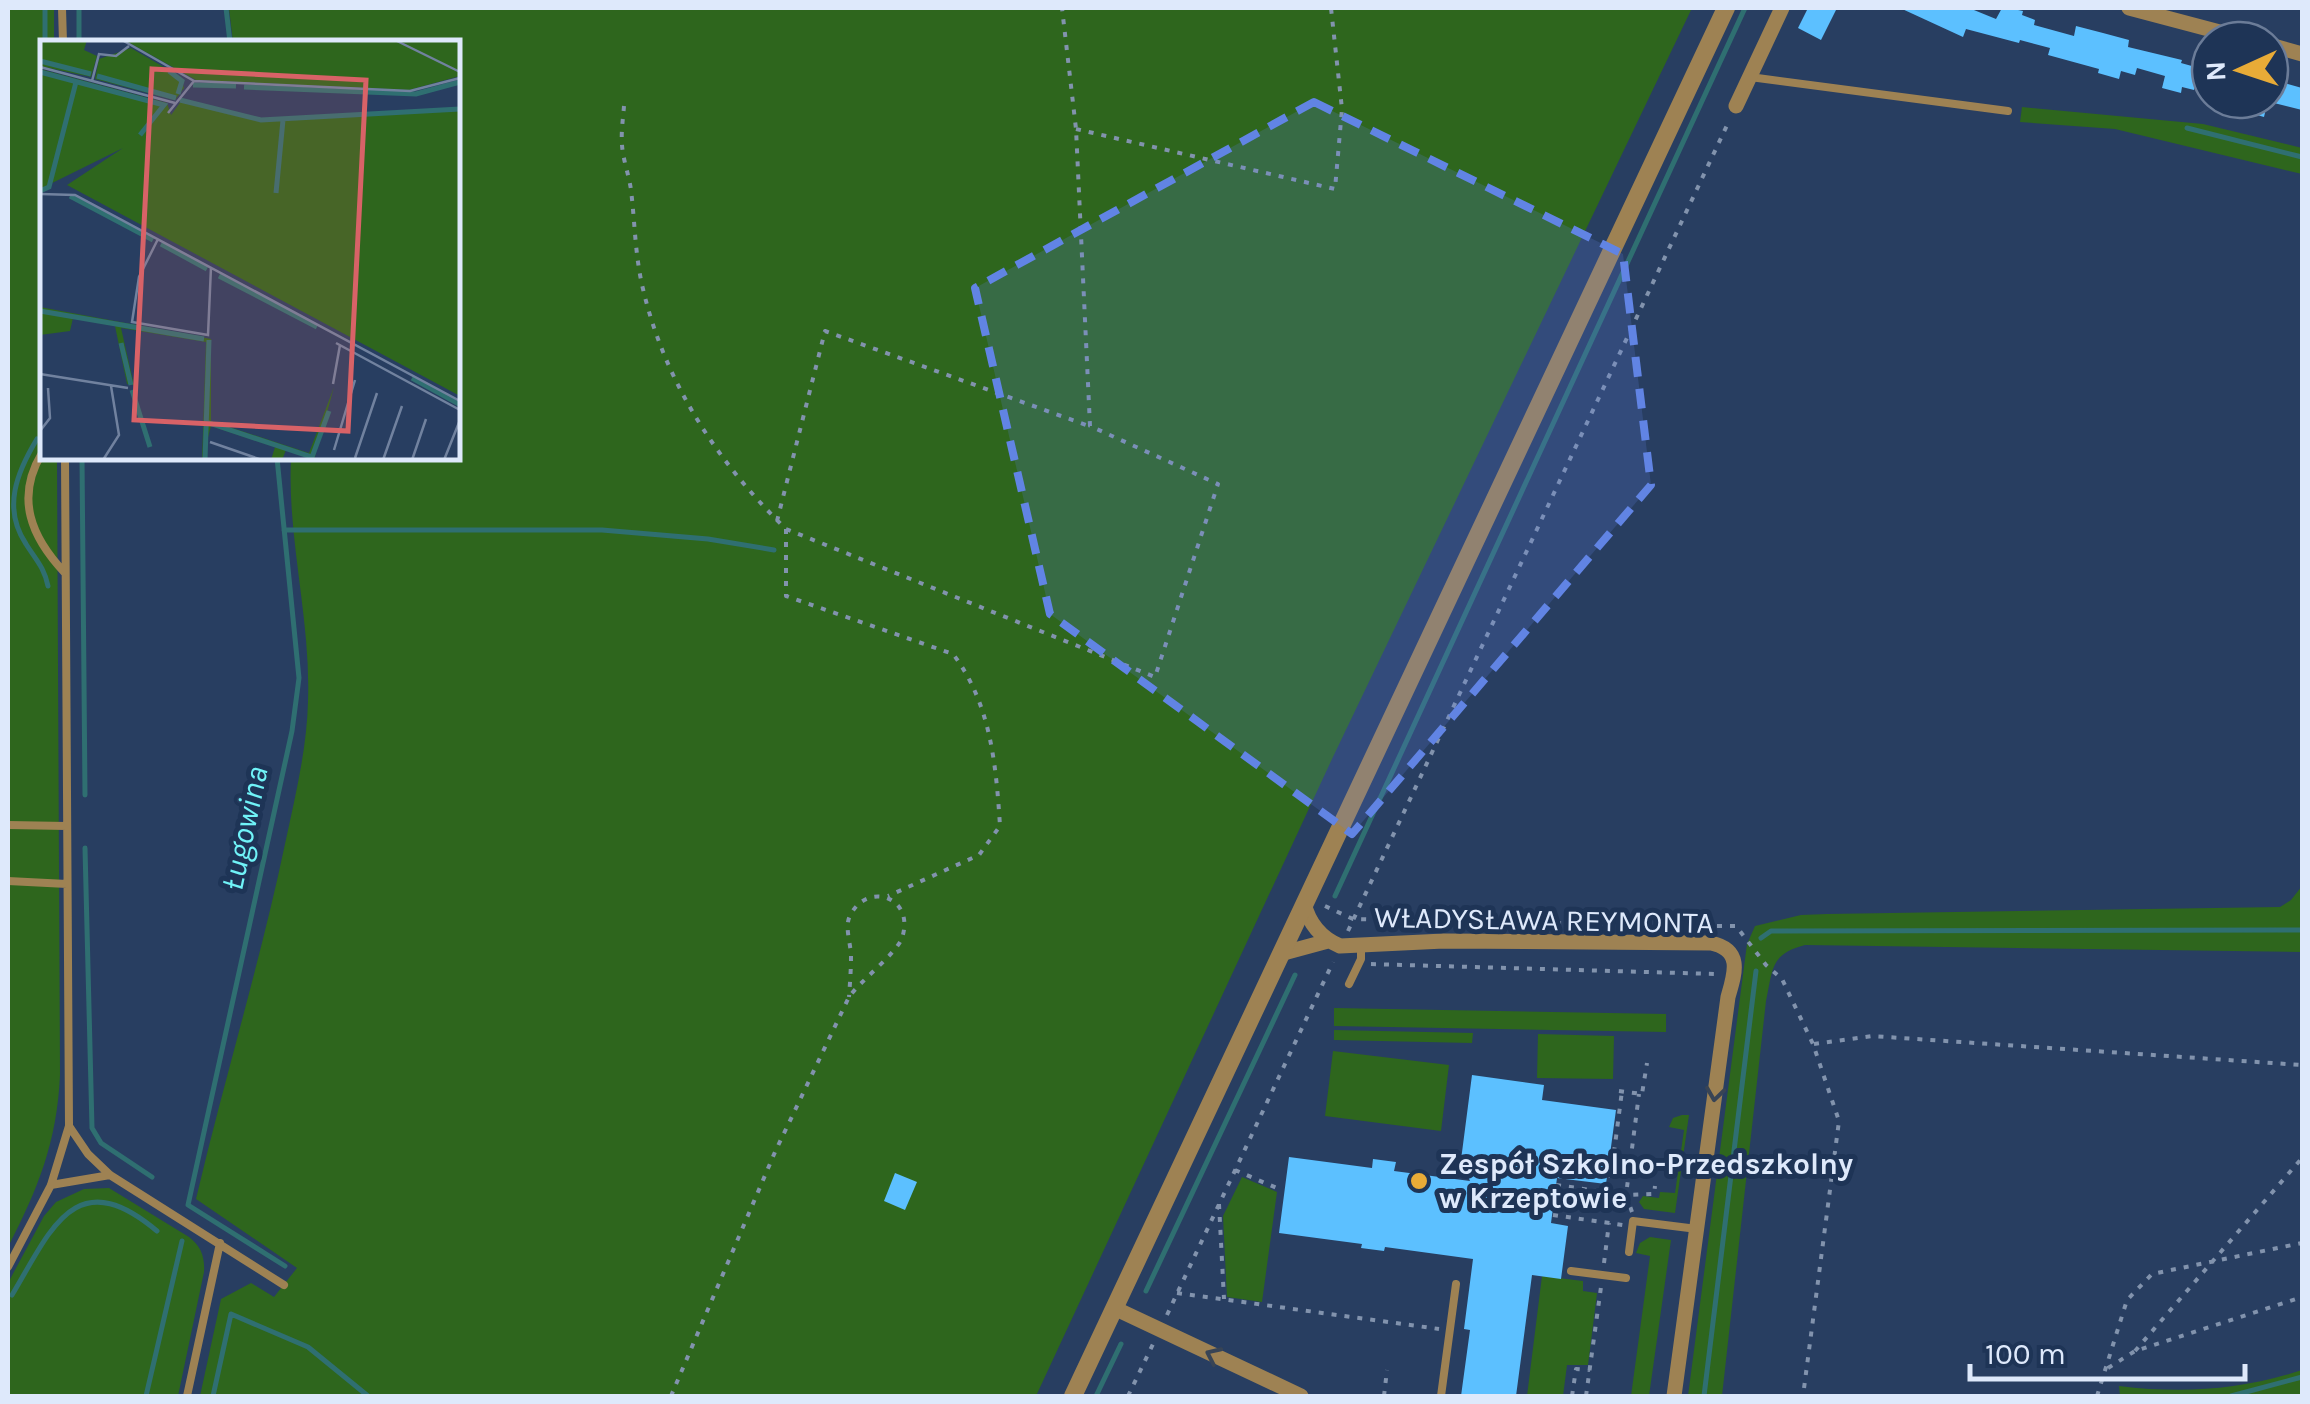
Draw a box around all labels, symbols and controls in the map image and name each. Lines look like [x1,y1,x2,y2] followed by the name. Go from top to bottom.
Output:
[2190,20,2290,120] north arrow
[40,40,460,460] inset map
[2199,60,2233,82] text: N
[213,763,276,894] water label: Ługowina
[1374,899,1714,941] street label: WŁADYSŁAWA REYMONTA
[1705,1086,1726,1102] one-way arrow
[1439,1146,1853,1216] place label: Zespół Szkolno-Przedszkolny w Krzeptowie
[1408,1170,1430,1192] marker: Zespół Szkolno-Przedszkolny w Krzeptowie
[1970,1319,2245,1381] scale bar
[1985,1336,2066,1372] text: 100 m
[1206,1347,1224,1367] one-way arrow

